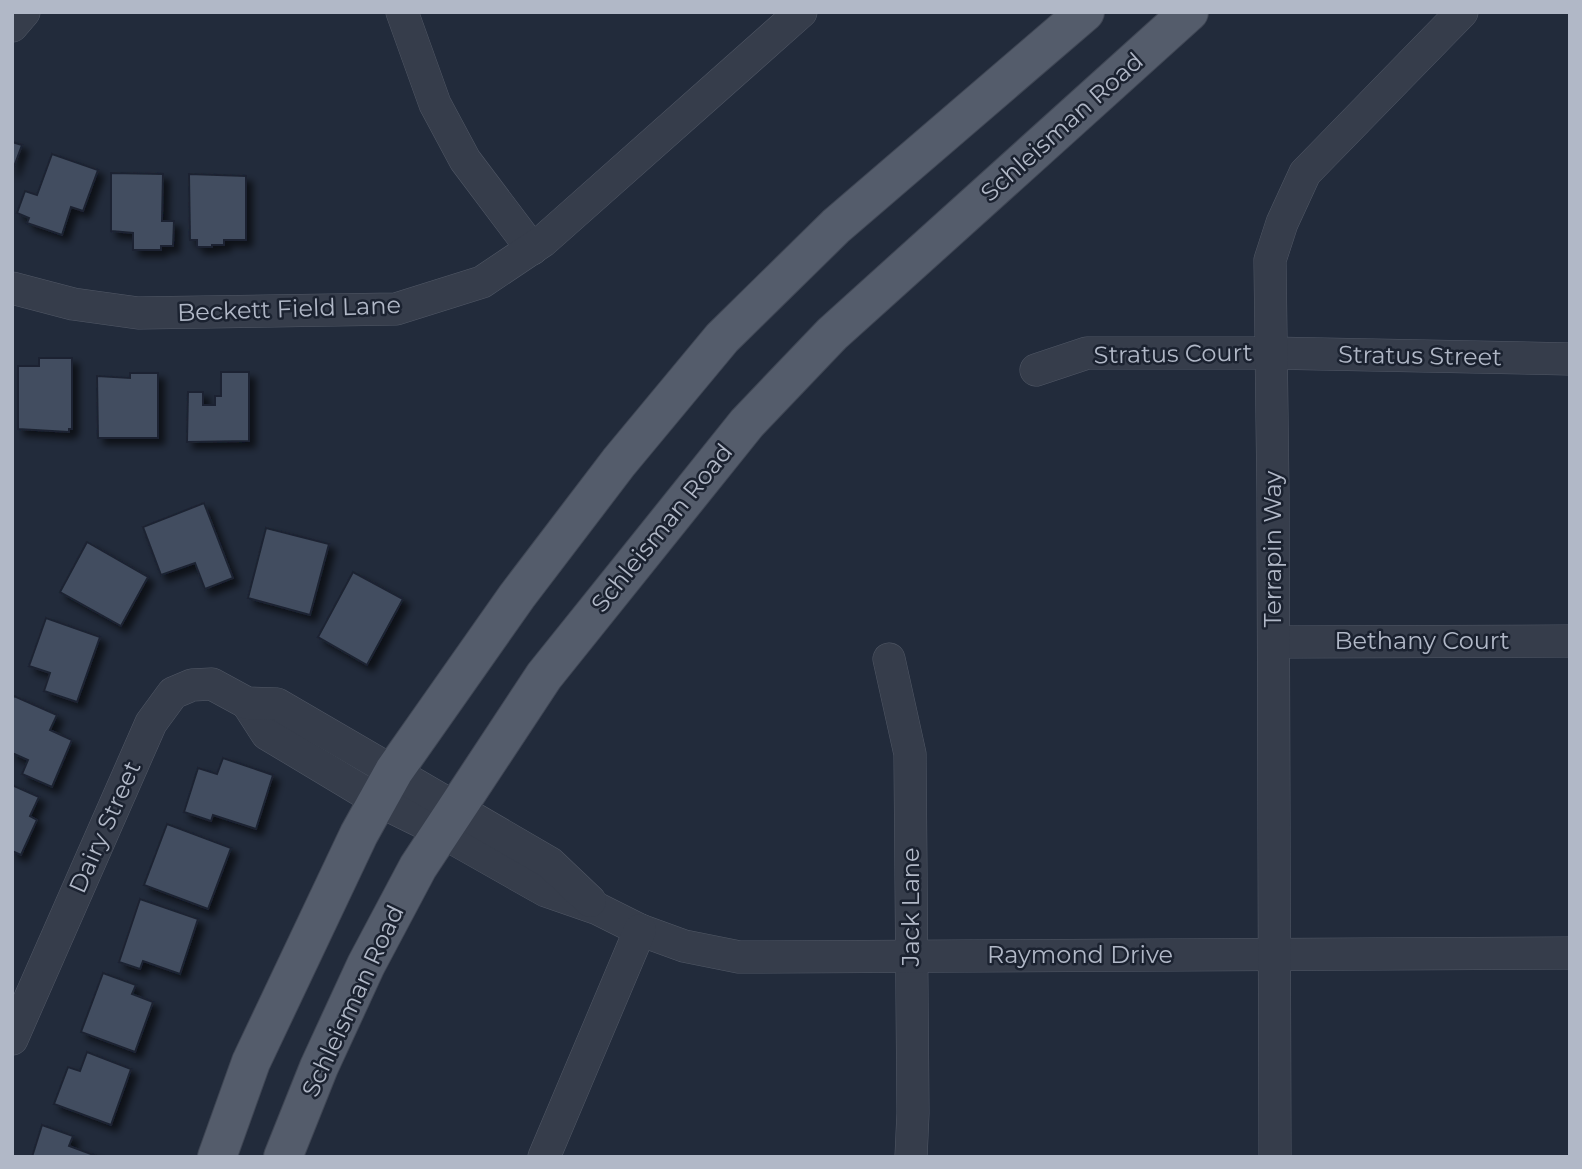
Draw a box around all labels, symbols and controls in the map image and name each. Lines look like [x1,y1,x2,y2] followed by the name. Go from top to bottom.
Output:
[975,46,1149,207] street label: Schleisman Road
[177,290,401,327] street label: Beckett Field Lane
[1093,338,1253,369] street label: Stratus Court
[1338,340,1502,371] street label: Stratus Street
[585,438,738,618] street label: Schleisman Road
[1258,471,1287,627] street label: Terrapin Way
[1334,626,1510,655] street label: Bethany Court
[62,756,147,897] street label: Dairy Street
[896,847,925,968] street label: Jack Lane
[295,900,410,1101] street label: Schleisman Road
[987,940,1173,969] street label: Raymond Drive

